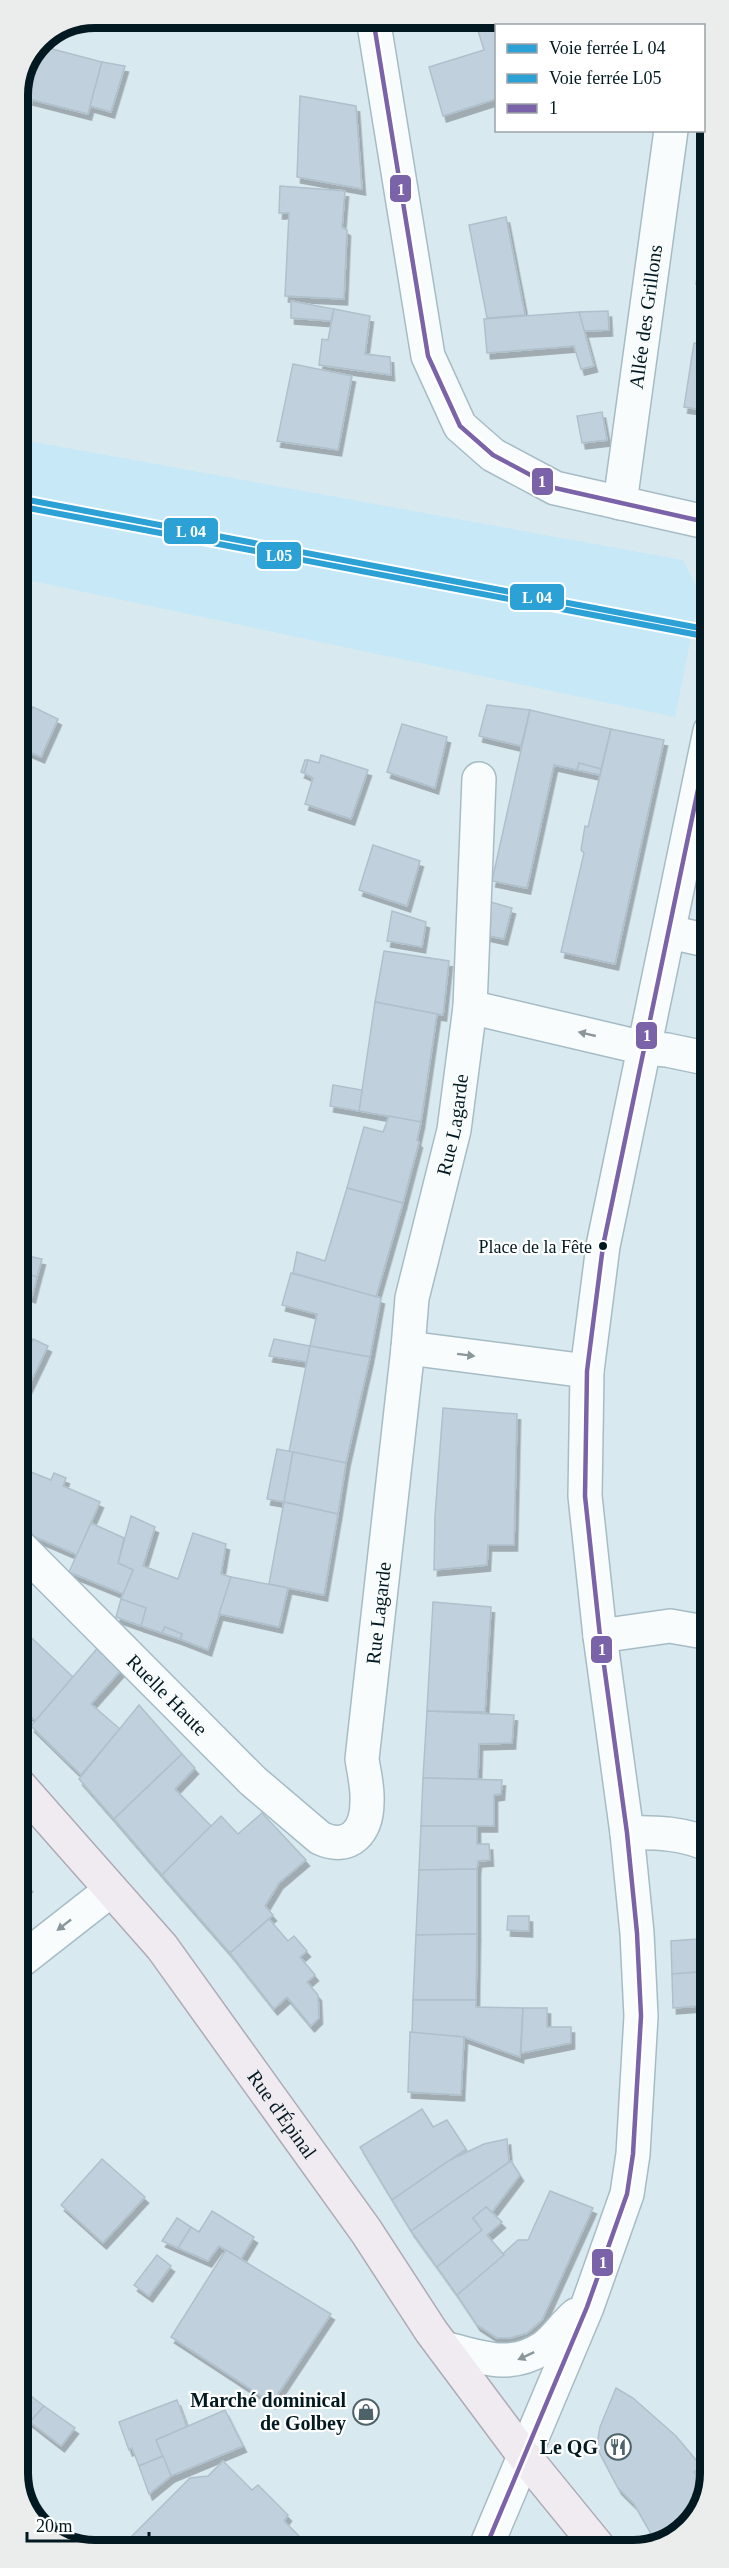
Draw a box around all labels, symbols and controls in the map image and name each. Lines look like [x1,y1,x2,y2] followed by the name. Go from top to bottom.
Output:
[495,24,705,132] legend
[549,38,665,58] text: Voie ferrée L 04
[549,68,662,88] text: Voie ferrée L05
[549,98,558,118] text: 1
[389,174,412,203] line badge: 1
[397,181,405,198] text: 1
[625,243,666,390] street label: Allée des Grillons
[531,467,554,496] line badge: 1
[538,473,546,490] text: 1
[163,517,219,545] line badge: L 04
[176,523,206,540] text: L 04
[256,541,302,570] line badge: L05
[266,547,292,564] text: L05
[509,583,565,611] line badge: L 04
[522,589,552,606] text: L 04
[635,1021,658,1050] line badge: 1
[643,1027,651,1044] text: 1
[578,1028,596,1038] one-way arrow
[432,1073,472,1178] street label: Rue Lagarde
[479,1237,592,1257] place label: Place de la Fête
[597,1240,609,1252] marker: Place de la Fête
[457,1350,476,1360] one-way arrow
[362,1561,395,1665] street label: Rue Lagarde
[590,1635,613,1664] line badge: 1
[598,1641,606,1658] text: 1
[122,1650,212,1740] street label: Ruelle Haute
[57,1918,72,1930] one-way arrow
[243,2066,321,2163] street label: Rue d'Épinal
[591,2248,614,2277] line badge: 1
[599,2254,607,2271] text: 1
[517,2351,534,2360] one-way arrow
[190,2389,346,2435] place label: Marché dominical de Golbey
[351,2397,381,2427] shop icon: Marché dominical de Golbey
[603,2432,633,2462] restaurant icon: Le QG
[540,2436,598,2458] place label: Le QG
[27,2505,148,2543] scale bar
[36,2516,73,2536] text: 20 m

